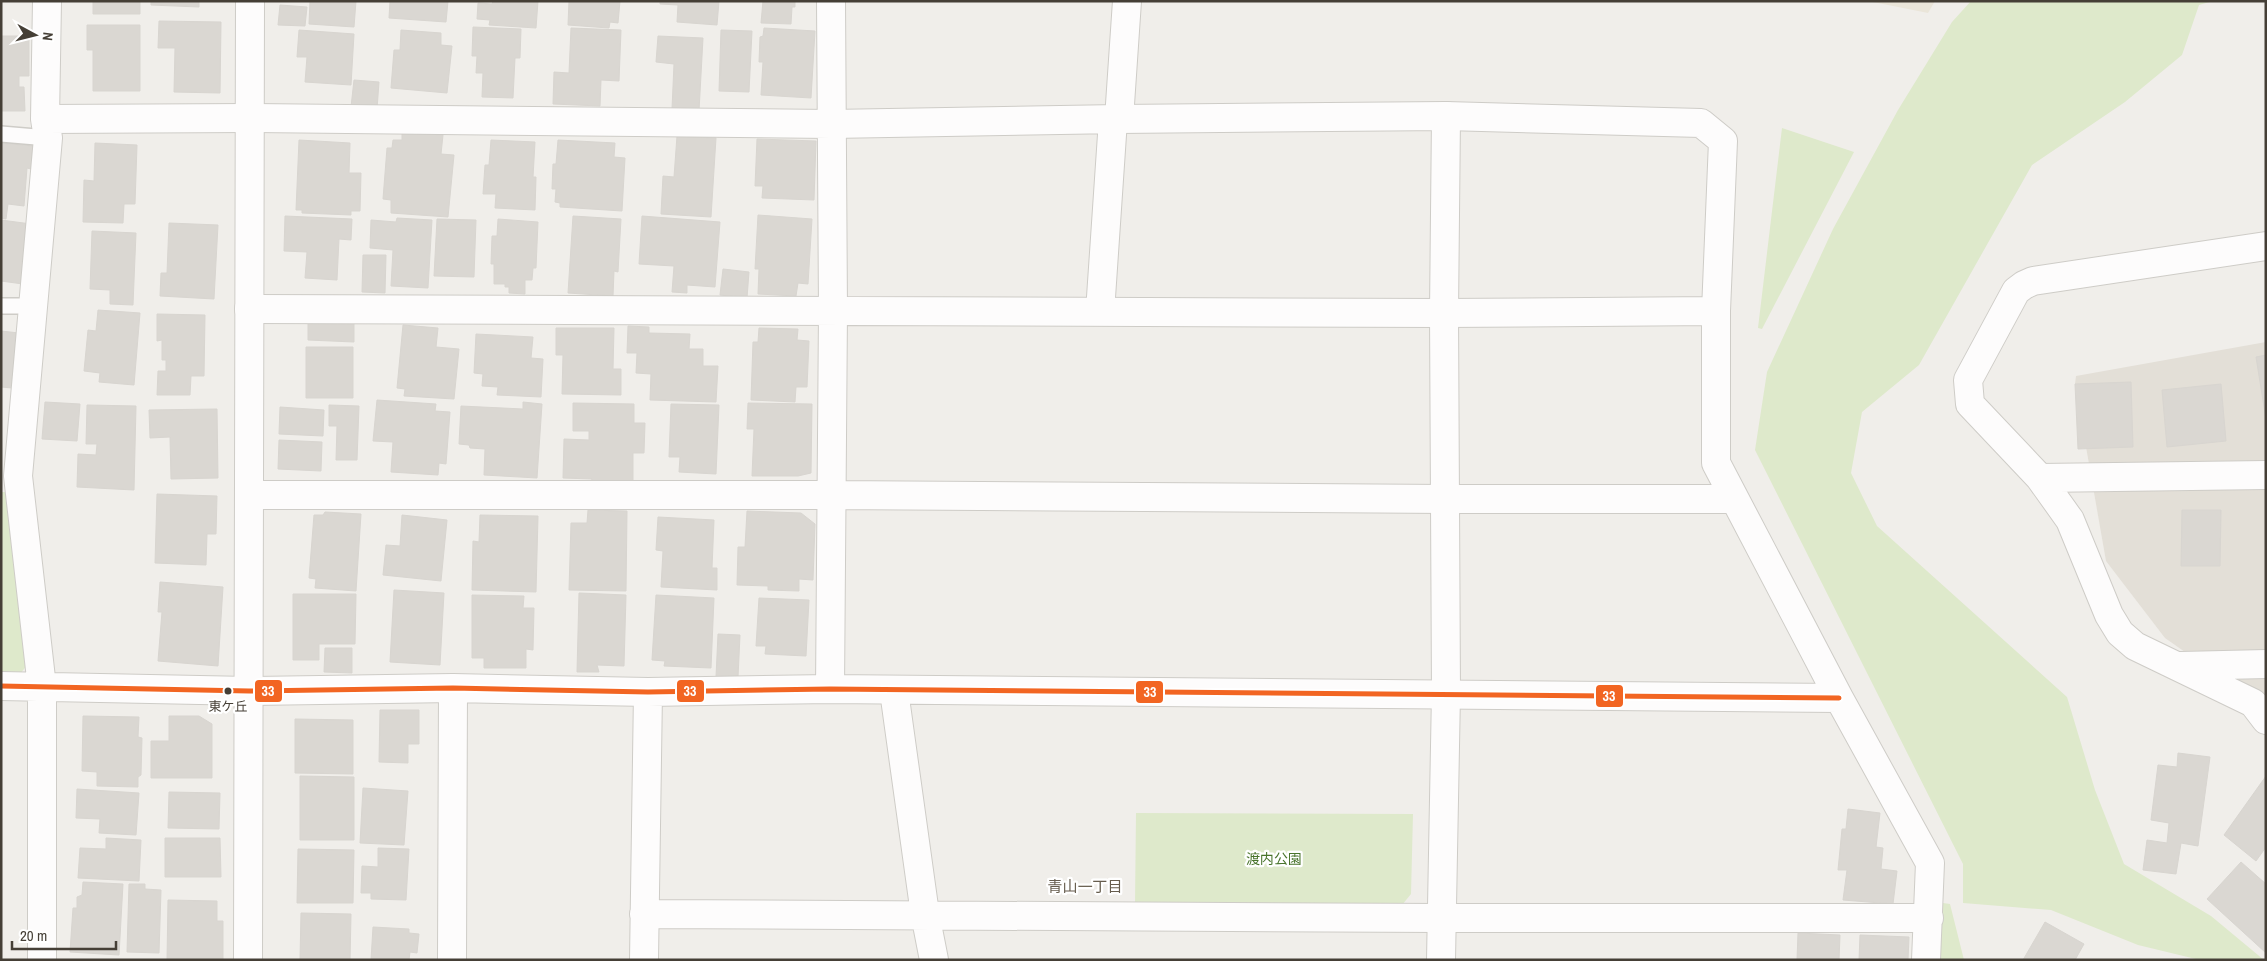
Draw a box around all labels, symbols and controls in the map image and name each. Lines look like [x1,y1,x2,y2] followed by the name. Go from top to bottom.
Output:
[10,10,60,60] north arrow
[38,31,57,42] text: N
[254,679,283,703] line badge: 33
[676,679,705,703] line badge: 33
[1135,680,1164,704] line badge: 33
[262,682,274,700] text: 33
[684,682,696,700] text: 33
[1144,683,1156,701] text: 33
[1595,684,1624,708] line badge: 33
[223,686,233,696] marker: 東ケ丘
[1603,687,1615,705] text: 33
[208,698,248,715] place label: 東ケ丘
[1246,850,1302,868] park label: 渡内公園
[1047,876,1123,897] district label: 青山一丁目
[12,918,116,950] scale bar
[20,925,47,946] text: 20 m

